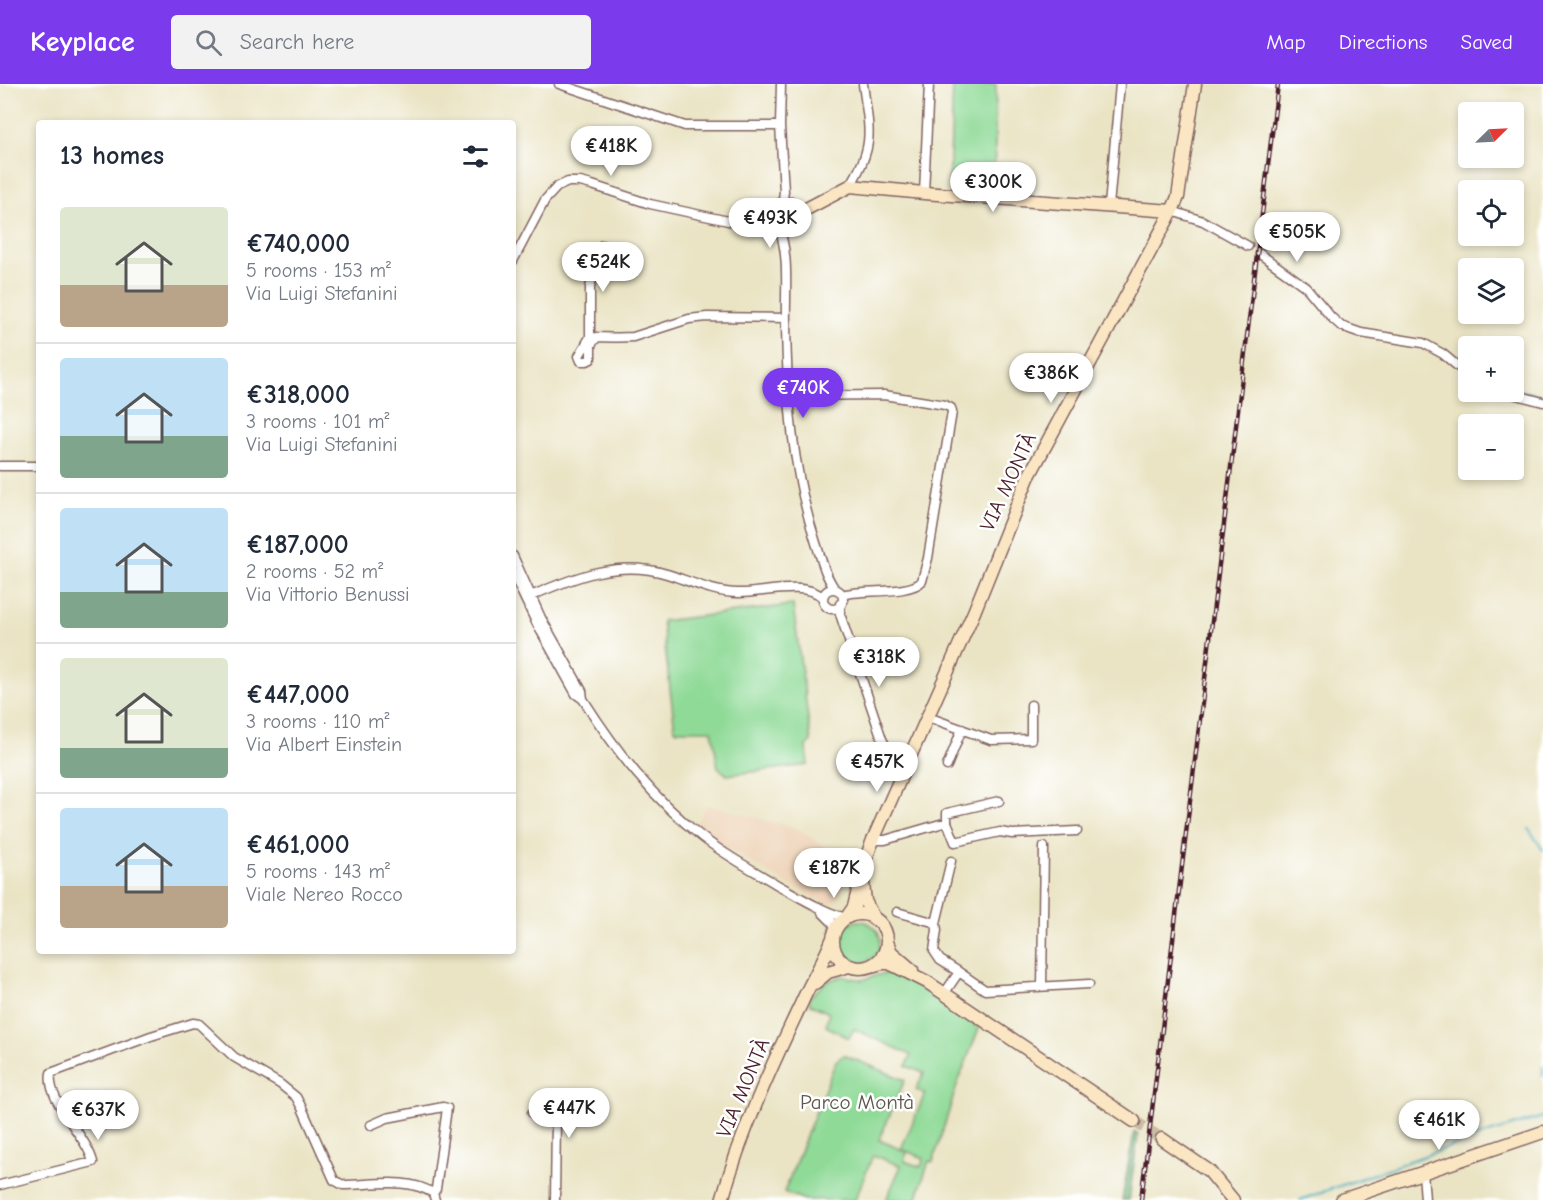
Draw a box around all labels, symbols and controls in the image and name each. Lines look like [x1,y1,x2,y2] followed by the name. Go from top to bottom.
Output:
[171,15,591,69] search box
[30,26,135,58] text: Keyplace
[192,26,225,59] icon: search
[240,29,354,55] text: Search here
[1266,30,1306,54] text: Map
[1339,30,1428,54] text: Directions
[1461,30,1513,54] text: Saved
[1458,102,1524,168] north arrow
[1458,102,1524,480] map controls
[569,126,653,177] pin: €418K
[585,134,637,157] text: €418K
[459,140,492,173] icon: filters
[60,141,164,171] text: 13 homes
[951,162,1035,213] pin: €300K
[964,170,1022,193] text: €300K
[1458,180,1524,246] button: locate
[728,198,812,249] pin: €493K
[743,206,797,229] text: €493K
[1255,212,1339,263] pin: €505K
[1268,220,1326,243] text: €505K
[246,229,350,259] text: €740,000
[108,231,180,303] icon: home
[561,242,645,293] pin: €524K
[576,250,630,273] text: €524K
[1458,258,1524,324] button: layers
[246,259,391,282] text: 5 rooms · 153 m²
[246,282,398,305] text: Via Luigi Stefanini
[1458,336,1524,402] button: +
[1009,353,1093,404] pin: €386K
[1023,361,1079,384] text: €386K
[761,368,845,419] pin: €740K
[776,376,830,399] text: €740K
[246,380,350,410] text: €318,000
[108,382,180,454] icon: home
[246,410,390,433] text: 3 rooms · 101 m²
[1458,414,1524,480] button: −
[975,429,1041,535] street label: VIA MONTÀ
[246,433,398,456] text: Via Luigi Stefanini
[246,530,349,560] text: €187,000
[108,532,180,604] icon: home
[246,560,383,583] text: 2 rooms · 52 m²
[246,583,410,606] text: Via Vittorio Benussi
[837,637,921,688] pin: €318K
[853,645,906,668] text: €318K
[246,680,350,710] text: €447,000
[108,682,180,754] icon: home
[246,710,390,733] text: 3 rooms · 110 m²
[246,733,402,756] text: Via Albert Einstein
[835,742,919,793] pin: €457K
[850,750,904,773] text: €457K
[246,830,350,860] text: €461,000
[108,832,180,904] icon: home
[792,848,876,899] pin: €187K
[808,856,860,879] text: €187K
[246,860,390,883] text: 5 rooms · 143 m²
[246,883,403,906] text: Viale Nereo Rocco
[711,1035,775,1141] street label: VIA MONTÀ
[527,1088,611,1139] pin: €447K
[56,1090,140,1141] pin: €637K
[800,1090,914,1114] park label: Parco Montà
[543,1096,595,1119] text: €447K
[71,1098,125,1121] text: €637K
[1397,1100,1481,1151] pin: €461K
[1413,1108,1465,1131] text: €461K

